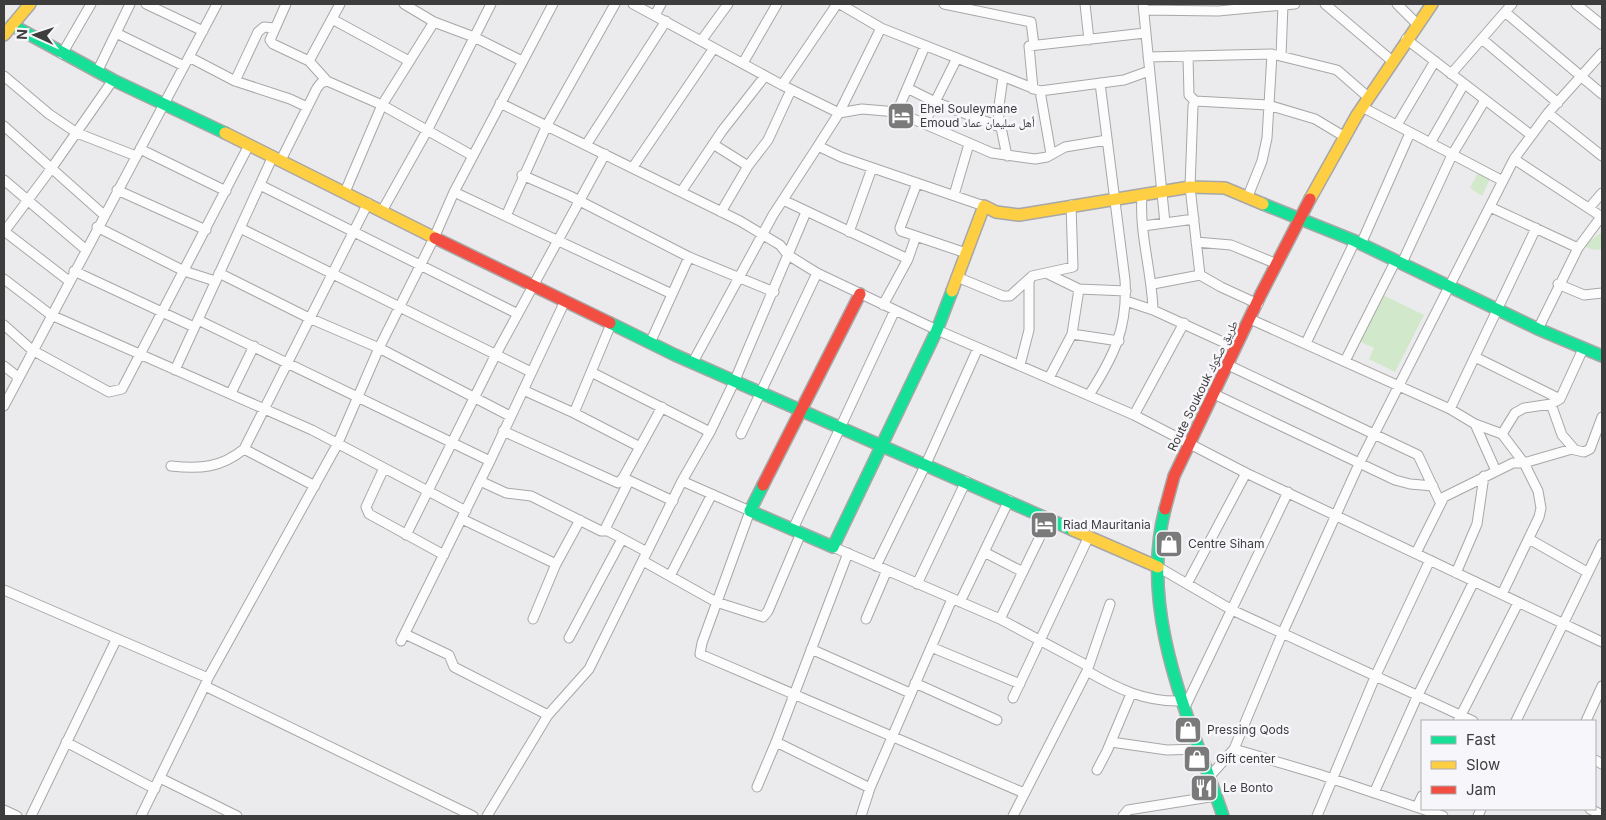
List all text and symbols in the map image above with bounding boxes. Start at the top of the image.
north arrow [10,10,60,60]
text: N [13,29,30,40]
hotel icon: Ehel Souleymane Emoud أهل سليمان عماد [886,101,916,131]
place label: Ehel Souleymane Emoud أهل سليمان عماد [920,101,1035,130]
street label: Route Soukouk طريق صكوك [1164,318,1241,454]
hotel icon: Riad Mauritania [1029,510,1059,540]
place label: Riad Mauritania [1063,517,1151,532]
shop icon: Centre Siham [1154,529,1184,559]
place label: Centre Siham [1188,536,1264,551]
shop icon: Pressing Qods [1173,715,1203,745]
legend [1421,720,1596,810]
place label: Pressing Qods [1207,722,1289,737]
text: Fast [1466,730,1496,749]
shop icon: Gift center [1182,744,1212,774]
place label: Gift center [1216,751,1276,766]
text: Slow [1466,755,1500,774]
restaurant icon: Le Bonto [1189,773,1219,803]
place label: Le Bonto [1223,780,1273,795]
text: Jam [1466,780,1496,799]

